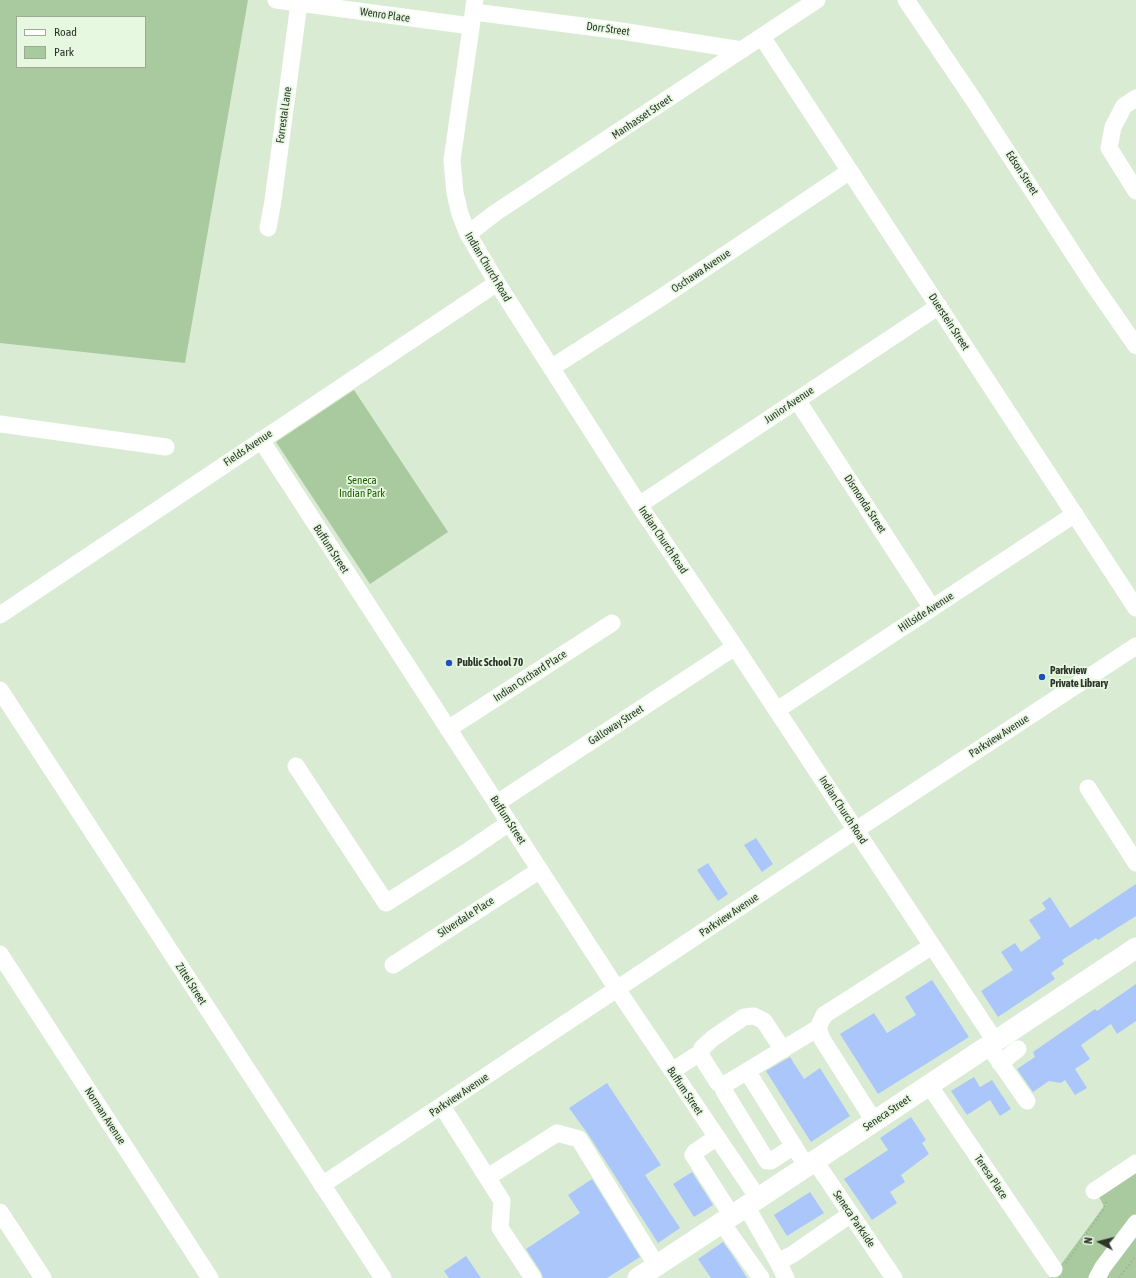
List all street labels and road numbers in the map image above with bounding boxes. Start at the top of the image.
street label: Wenro Place [359,5,411,25]
street label: Dorr Street [586,19,630,39]
street label: Forrestal Lane [273,86,295,144]
street label: Manhasset Street [609,92,675,142]
street label: Edson Street [1003,148,1041,198]
street label: Indian Church Road [462,230,514,304]
street label: Oschawa Avenue [669,246,733,296]
street label: Duerstein Street [926,291,972,353]
street label: Junior Avenue [762,384,816,426]
street label: Fields Avenue [221,427,275,469]
street label: Dismonda Street [841,472,889,536]
street label: Indian Church Road [636,504,690,576]
street label: Buffum Street [310,522,352,576]
street label: Hillside Avenue [896,589,956,635]
street label: Indian Orchard Place [491,647,569,705]
street label: Galloway Street [586,702,646,748]
street label: Parkview Avenue [967,712,1031,760]
street label: Indian Church Road [816,773,870,847]
street label: Buffum Street [487,793,529,847]
street label: Parkview Avenue [697,890,761,940]
street label: Silverdale Place [435,894,497,940]
street label: Zittel Street [173,961,209,1007]
street label: Buffum Street [664,1064,706,1118]
street label: Parkview Avenue [427,1070,491,1120]
street label: Norman Avenue [82,1085,128,1147]
street label: Seneca Street [861,1092,913,1134]
street label: Teresa Place [971,1152,1011,1202]
street label: Seneca Parkside [830,1188,878,1250]

